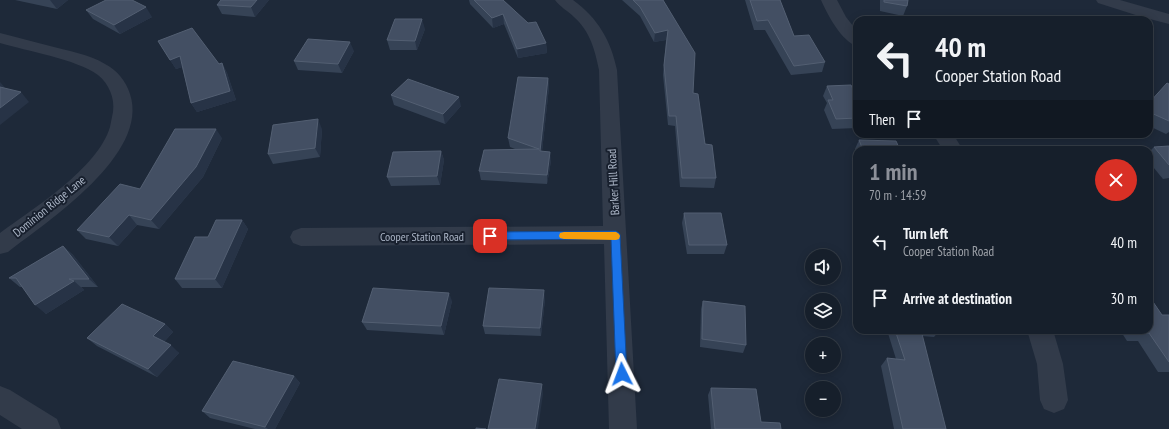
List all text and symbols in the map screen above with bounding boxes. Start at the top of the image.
text: 40 m [935,28,986,65]
icon: left [869,32,921,84]
text: Cooper Station Road [935,64,1061,87]
icon: arrive [903,108,925,130]
text: Then [869,110,895,129]
street label: Barker Hill Road [604,148,622,216]
text: 1 min [869,156,917,187]
button: close [1095,159,1137,201]
street label: Dominion Ridge Lane [10,172,88,240]
text: 70 m · 14:59 [869,187,926,204]
pin [473,219,507,253]
text: Turn left [903,224,948,243]
icon: arrive [479,225,501,247]
street label: Cooper Station Road [380,229,464,244]
icon: left [869,231,891,253]
text: 40 m [1111,233,1137,252]
text: Cooper Station Road [903,243,994,260]
map controls [805,249,841,417]
button: sound [805,249,841,285]
icon: arrive [869,287,891,309]
text: Arrive at destination [903,289,1012,308]
text: 30 m [1111,289,1137,308]
button: layers [805,293,841,329]
button: + [805,337,841,373]
position arrow [601,353,643,395]
button: − [805,381,841,417]

